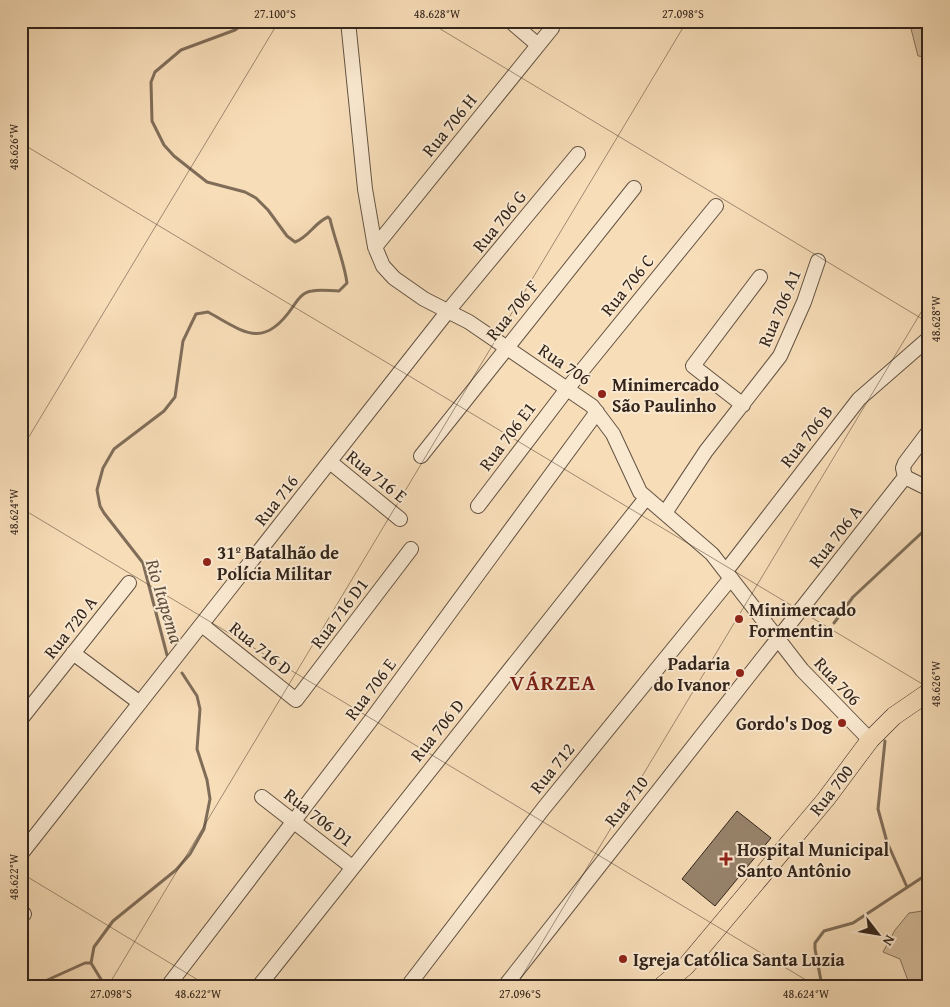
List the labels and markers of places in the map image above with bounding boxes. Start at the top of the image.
place label: Minimercado São Paulinho [612,371,719,419]
marker: Minimercado São Paulinho [596,388,608,400]
place label: 31º Batalhão de Polícia Militar [217,539,339,587]
marker: 31º Batalhão de Polícia Militar [201,556,213,568]
place label: Minimercado Formentin [749,596,856,644]
marker: Minimercado Formentin [733,613,745,625]
place label: Padaria do Ivanor [653,650,731,698]
marker: Padaria do Ivanor [734,667,746,679]
place label: Gordo's Dog [736,710,833,737]
marker: Gordo's Dog [836,717,848,729]
place label: Hospital Municipal Santo Antônio [737,836,890,884]
marker: Hospital Municipal Santo Antônio [719,852,733,866]
place label: Igreja Católica Santa Luzia [633,946,846,973]
marker: Igreja Católica Santa Luzia [617,953,629,965]

